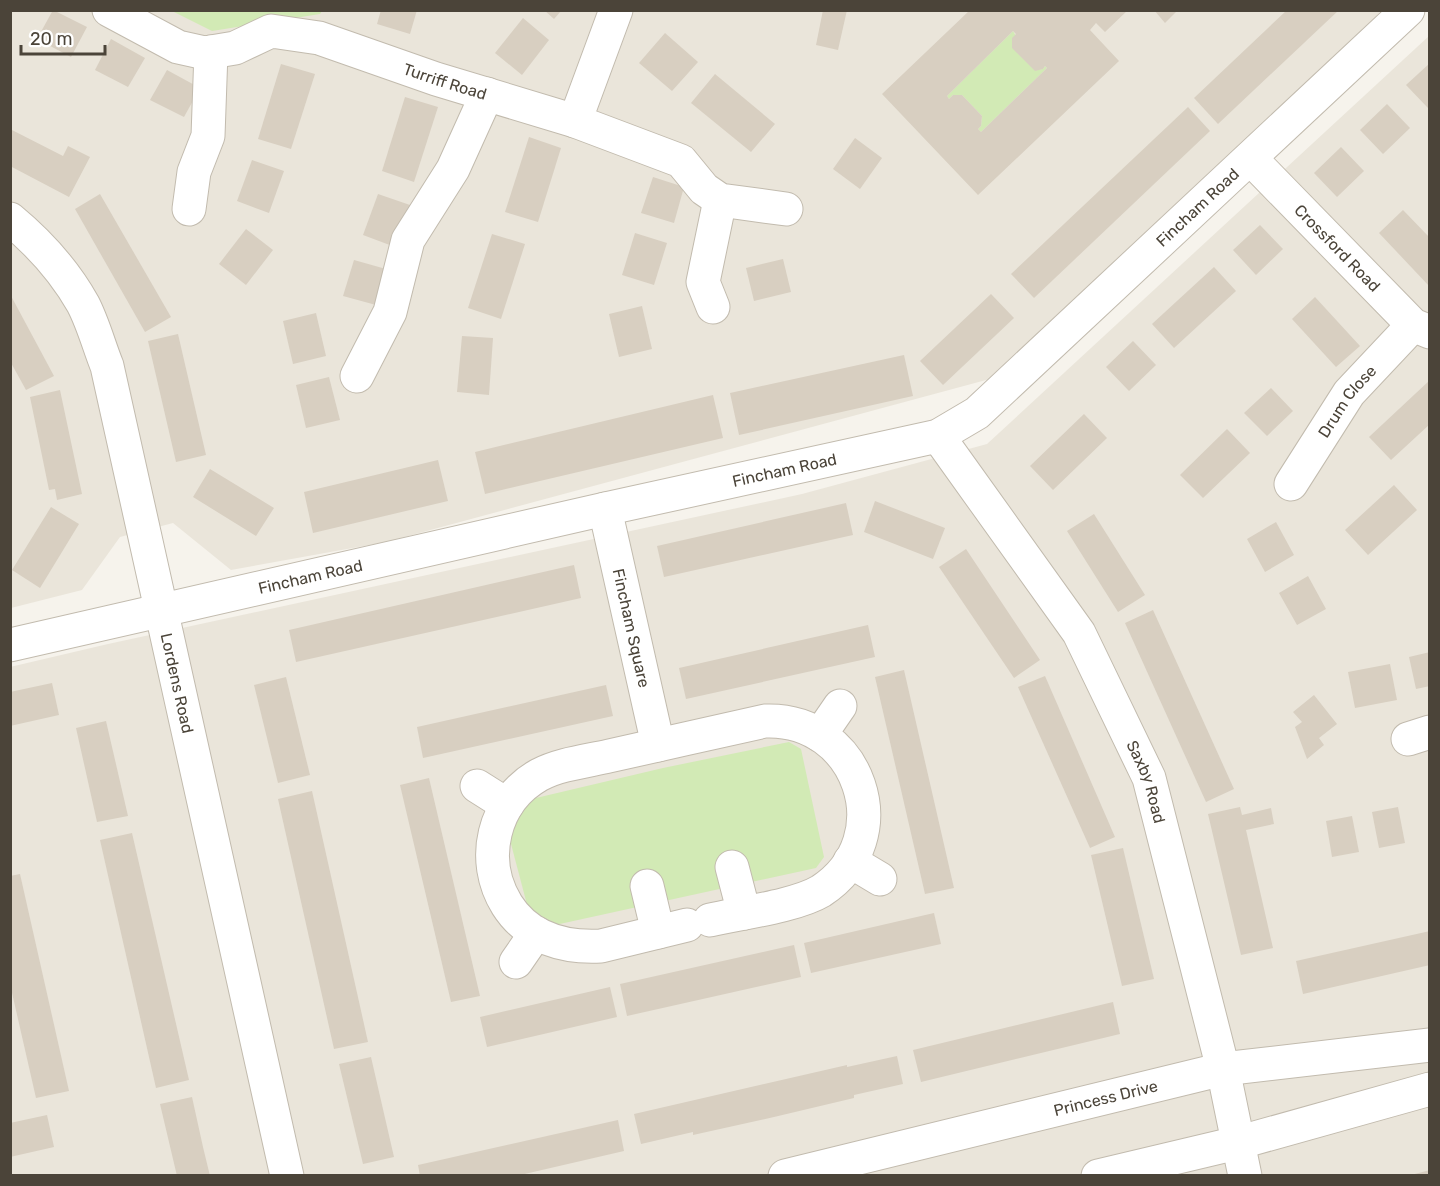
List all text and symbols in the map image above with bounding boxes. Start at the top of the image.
scale bar [21,18,105,56]
text: 20 m [30,28,72,50]
street label: Turriff Road [401,59,489,104]
street label: Fincham Road [1152,164,1243,251]
street label: Crossford Road [1290,200,1384,296]
street label: Drum Close [1314,361,1380,441]
street label: Fincham Road [730,449,839,491]
street label: Fincham Road [256,556,364,598]
street label: Fincham Square [609,567,654,689]
street label: Lordens Road [157,631,197,735]
street label: Saxby Road [1122,737,1169,825]
street label: Princess Drive [1052,1076,1160,1120]

